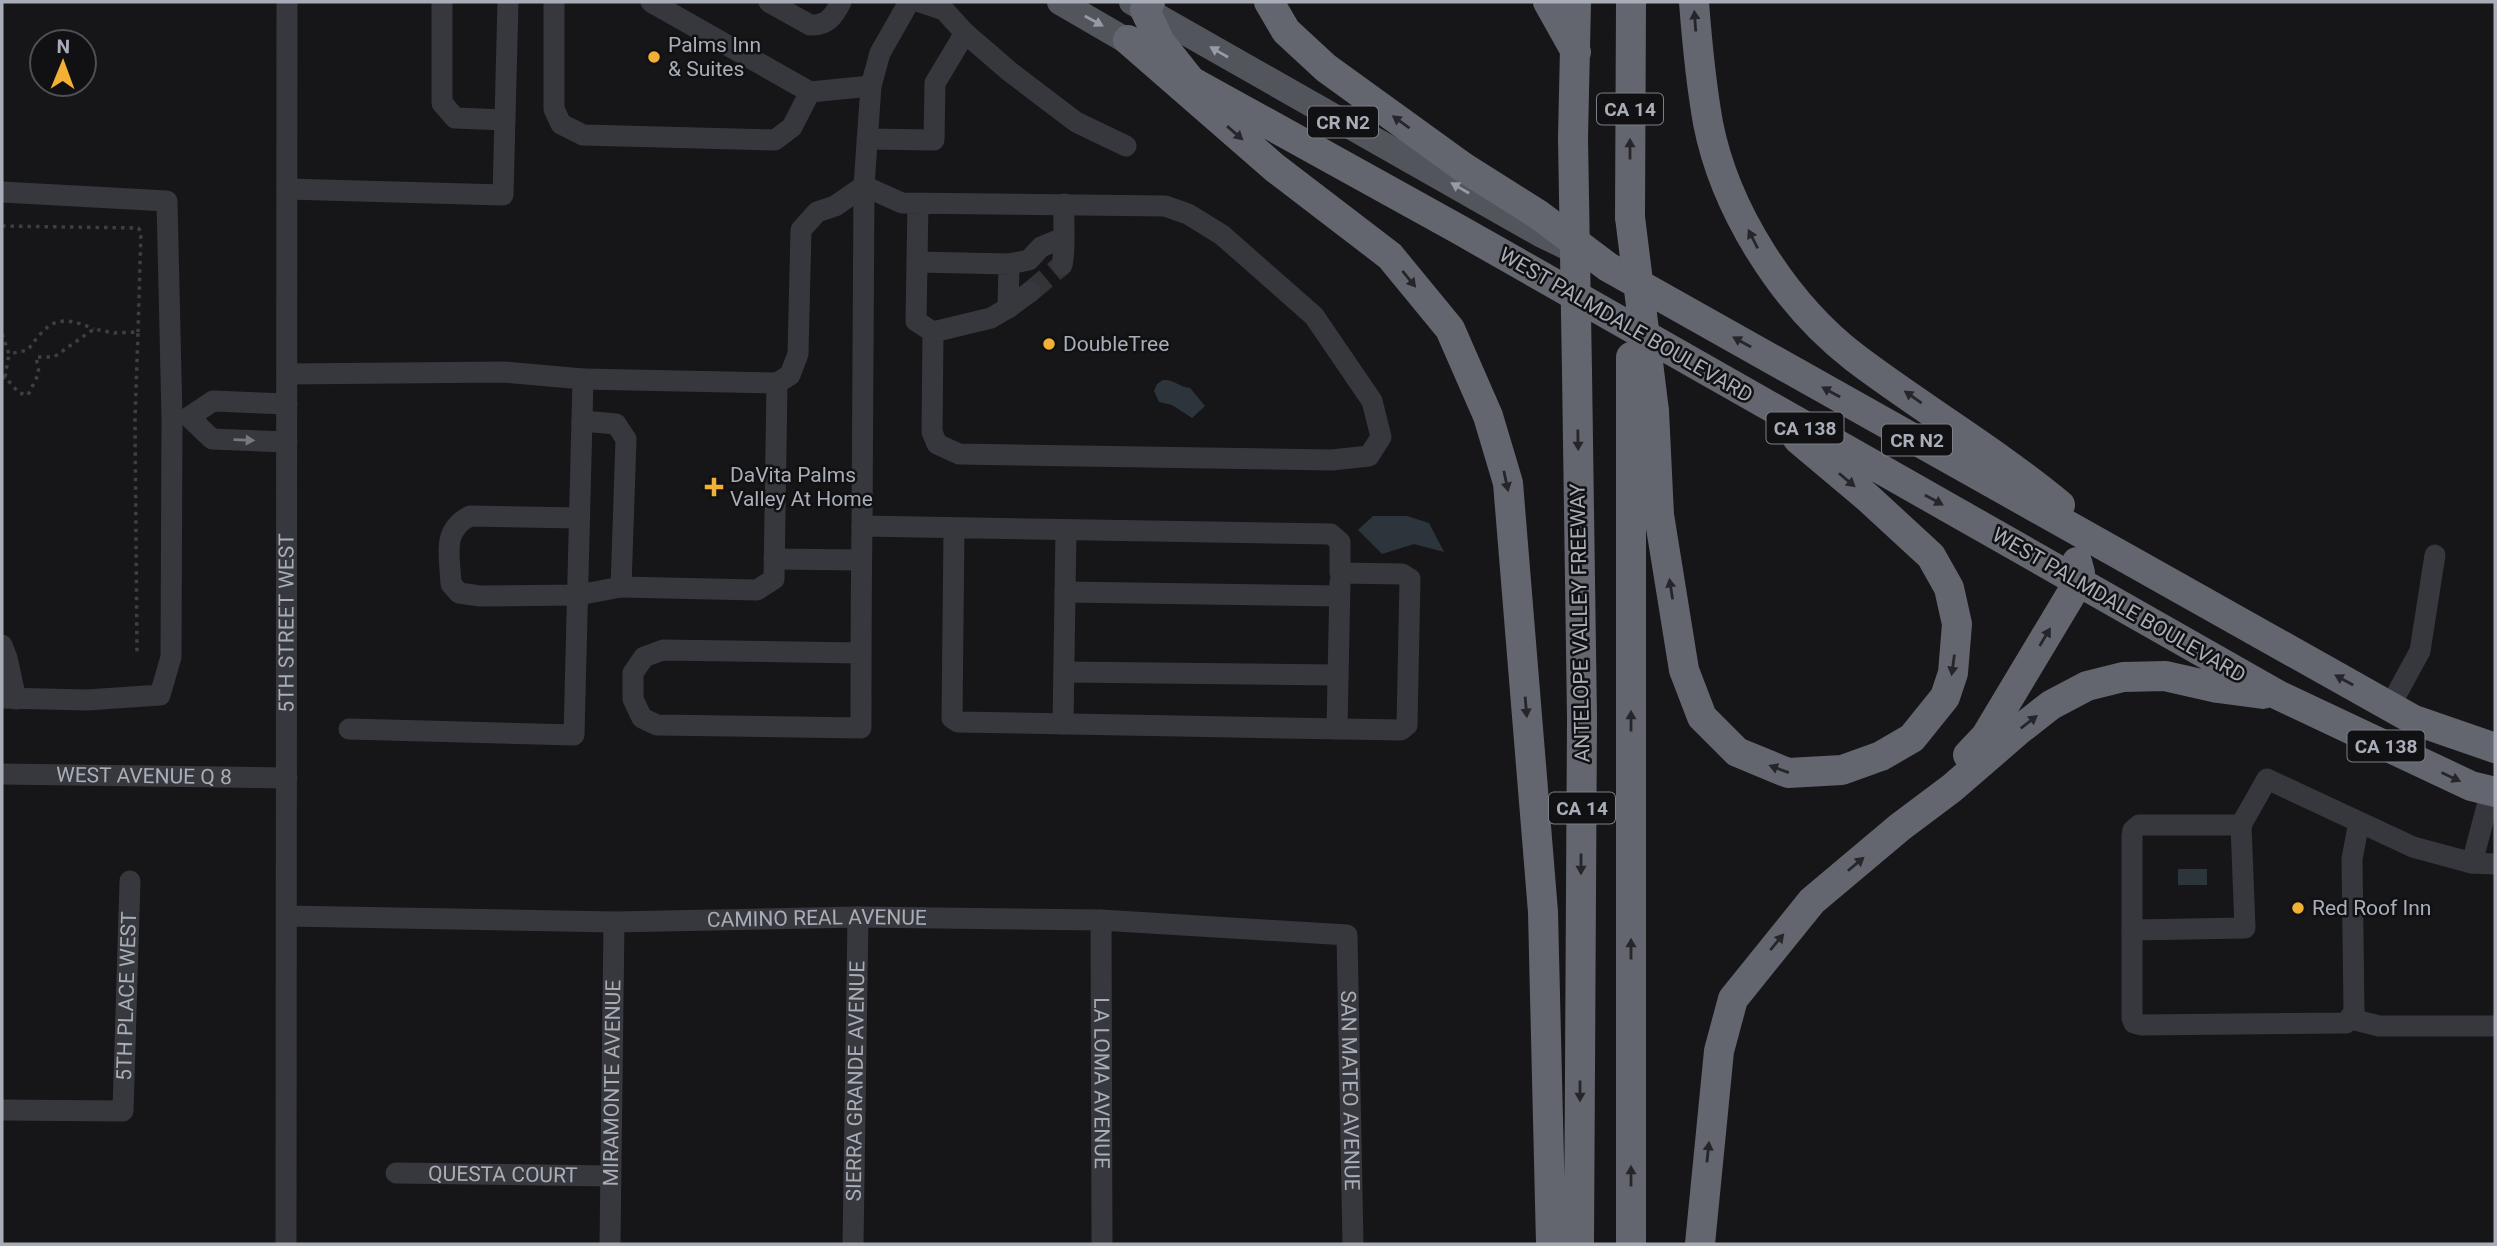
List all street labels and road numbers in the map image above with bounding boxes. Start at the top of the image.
road number: CA 14 [1597,94,1663,124]
road number: CR N2 [1308,106,1378,138]
street label: WEST PALMDALE BOULEVARD [1495,242,1757,408]
road number: CA 138 [1766,412,1843,444]
road number: CR N2 [1882,424,1952,456]
street label: ANTELOPE VALLEY FREEWAY [1566,483,1594,763]
street label: WEST PALMDALE BOULEVARD [1988,522,2250,688]
street label: 5TH STREET WEST [274,533,299,713]
road number: CA 138 [2348,730,2424,762]
street label: WEST AVENUE Q 8 [56,763,232,789]
road number: CA 14 [1549,792,1615,824]
street label: CAMINO REAL AVENUE [707,905,927,932]
street label: 5TH PLACE WEST [112,911,141,1081]
street label: SIERRA GRANDE AVENUE [842,961,869,1201]
street label: MIRAMONTE AVENUE [599,980,625,1186]
street label: SAN MATEO AVENUE [1336,990,1364,1191]
street label: LA LOMA AVENUE [1089,997,1114,1169]
street label: QUESTA COURT [428,1161,578,1188]

